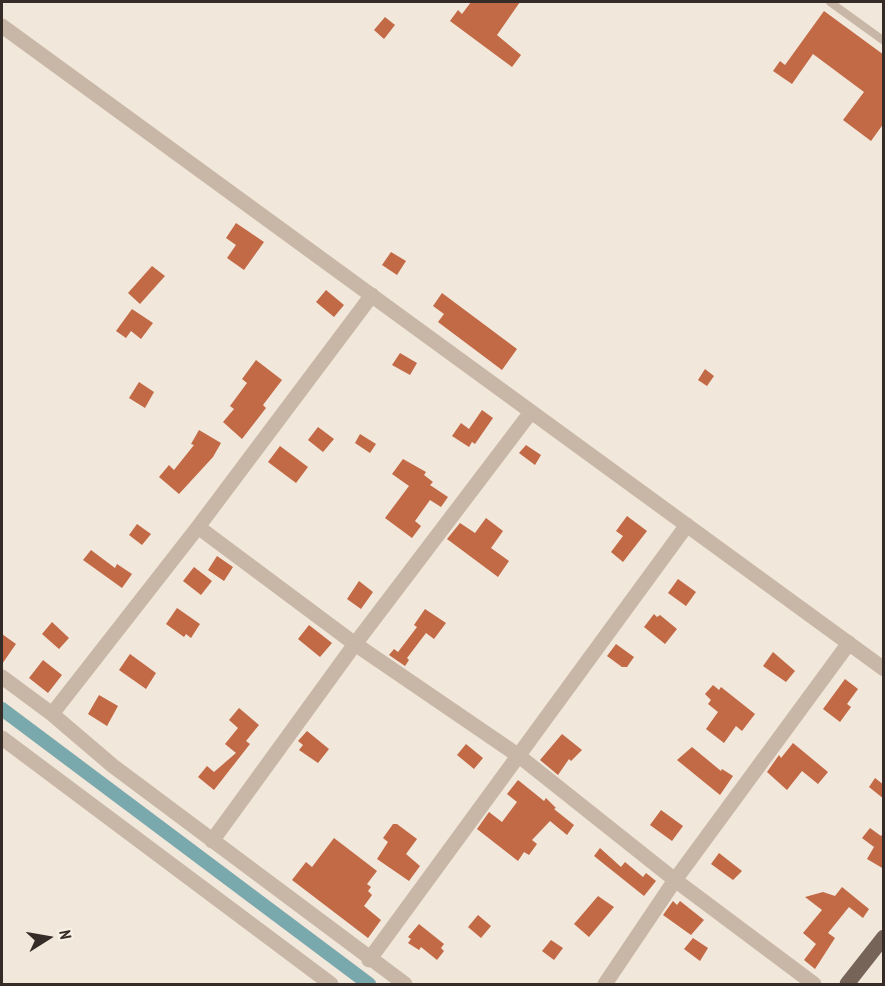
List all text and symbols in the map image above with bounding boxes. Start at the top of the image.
north arrow [18,908,78,968]
text: N [55,928,76,941]

